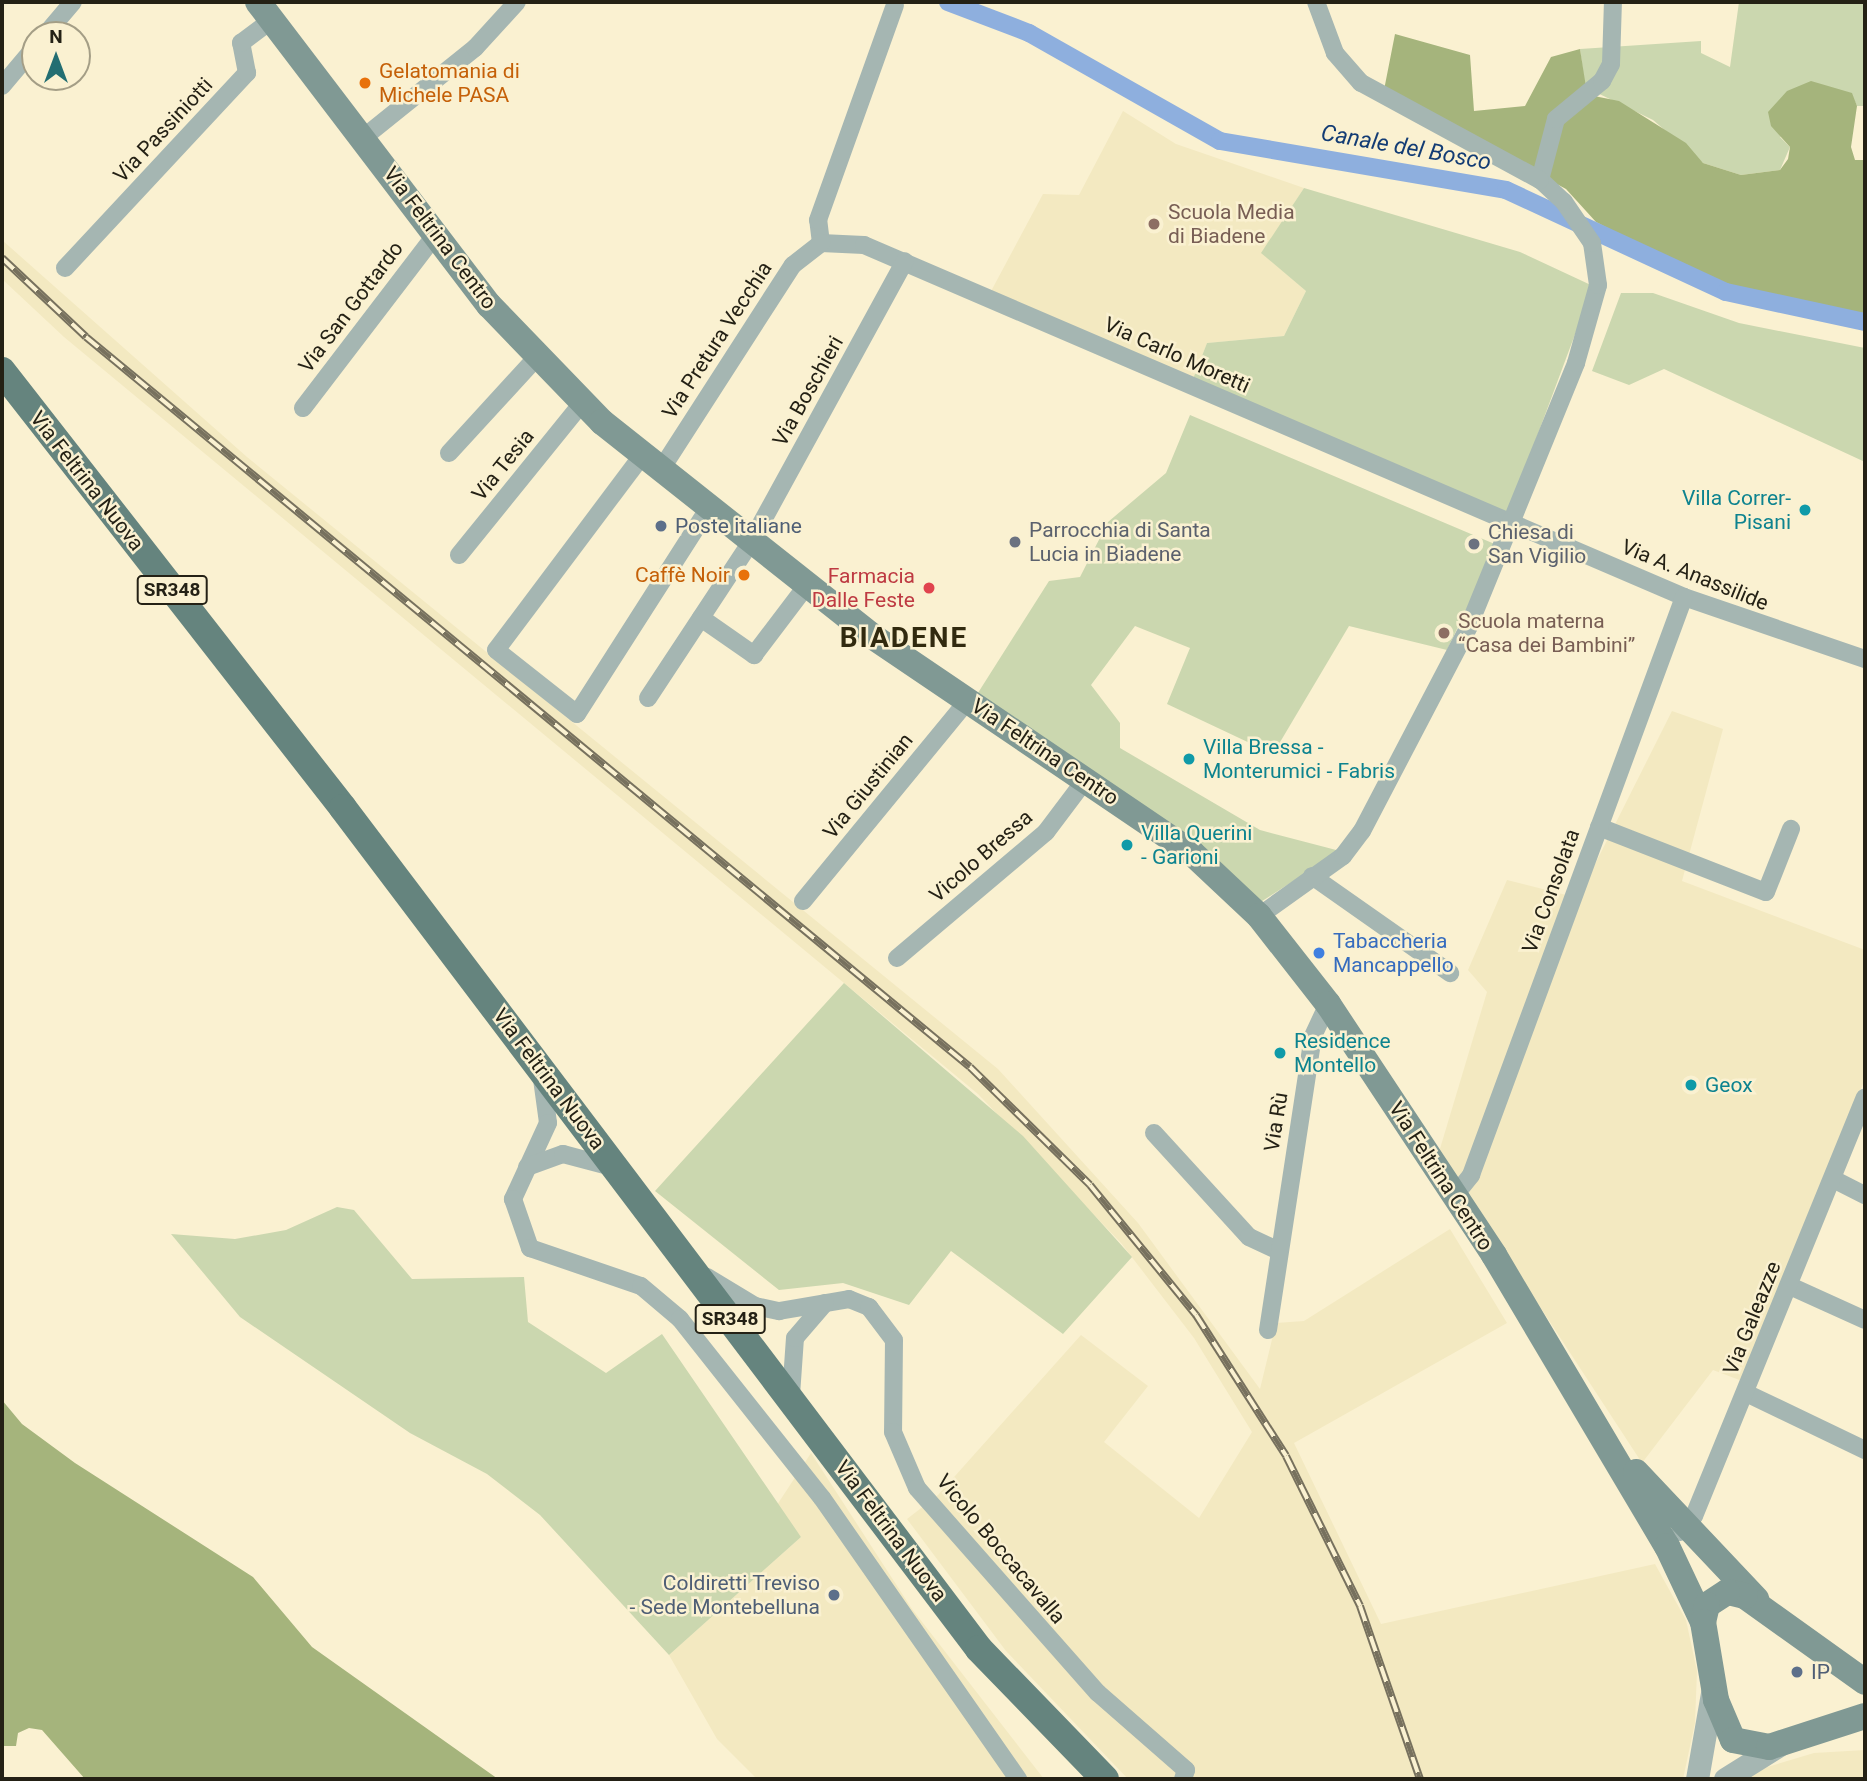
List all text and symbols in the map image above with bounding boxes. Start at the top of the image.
north arrow [21,21,91,91]
text: N [49,25,63,48]
place label: Gelatomania di Michele PASA [379,58,520,108]
street label: Via Passiniotti [108,72,218,188]
marker: Gelatomania di Michele PASA [357,75,373,91]
water label: Canale del Bosco [1319,119,1493,177]
street label: Via Feltrina Centro [378,162,502,314]
place label: Scuola Media di Biadene [1168,199,1295,249]
marker: Scuola Media di Biadene [1146,216,1162,232]
street label: Via San Gottardo [293,236,409,378]
street label: Via Pretura Vecchia [657,257,777,423]
street label: Via Carlo Moretti [1100,312,1254,398]
street label: Via Boschieri [767,332,849,450]
street label: Via Feltrina Nuova [25,406,149,556]
street label: Via Tesia [466,424,540,506]
place label: Villa Correr- Pisani [1682,485,1791,535]
marker: Villa Correr- Pisani [1797,502,1813,518]
place label: Poste italiane [675,513,802,539]
place label: Parrocchia di Santa Lucia in Biadene [1029,517,1211,567]
marker: Poste italiane [653,518,669,534]
place label: Chiesa di San Vigilio [1488,519,1586,569]
marker: Parrocchia di Santa Lucia in Biadene [1007,534,1023,550]
street label: Via A. Anassilide [1618,534,1772,616]
marker: Chiesa di San Vigilio [1466,536,1482,552]
place label: Caffè Noir [635,562,730,588]
place label: Farmacia Dalle Feste [812,563,915,613]
marker: Caffè Noir [736,567,752,583]
road number: SR348 [135,575,209,606]
marker: Farmacia Dalle Feste [921,580,937,596]
place label: Scuola materna “Casa dei Bambini” [1458,608,1635,658]
district label: BIADENE [841,621,967,655]
marker: Scuola materna “Casa dei Bambini” [1436,625,1452,641]
street label: Via Feltrina Centro [967,693,1123,811]
street label: Via Giustinian [818,728,918,844]
place label: Villa Bressa - Monterumici - Fabris [1203,734,1395,784]
marker: Villa Bressa - Monterumici - Fabris [1181,751,1197,767]
street label: Vicolo Bressa [924,805,1038,907]
place label: Villa Querini - Garioni [1141,820,1252,870]
street label: Via Consolata [1517,826,1585,956]
marker: Villa Querini - Garioni [1119,837,1135,853]
place label: Tabaccheria Mancappello [1333,928,1454,978]
marker: Tabaccheria Mancappello [1311,945,1327,961]
street label: Via Feltrina Nuova [488,1004,610,1154]
place label: Residence Montello [1294,1028,1391,1078]
marker: Residence Montello [1272,1045,1288,1061]
place label: Geox [1705,1072,1753,1098]
marker: Geox [1683,1077,1699,1093]
street label: Via Rù [1259,1091,1293,1153]
street label: Via Feltrina Centro [1384,1097,1498,1255]
street label: Via Galeazze [1718,1258,1786,1378]
road number: SR348 [693,1303,767,1334]
street label: Via Feltrina Nuova [830,1456,952,1606]
street label: Vicolo Boccacavalla [931,1469,1071,1629]
place label: Coldiretti Treviso - Sede Montebelluna [630,1570,820,1620]
marker: Coldiretti Treviso - Sede Montebelluna [826,1587,842,1603]
place label: IP [1811,1659,1830,1685]
marker: IP [1789,1664,1805,1680]

